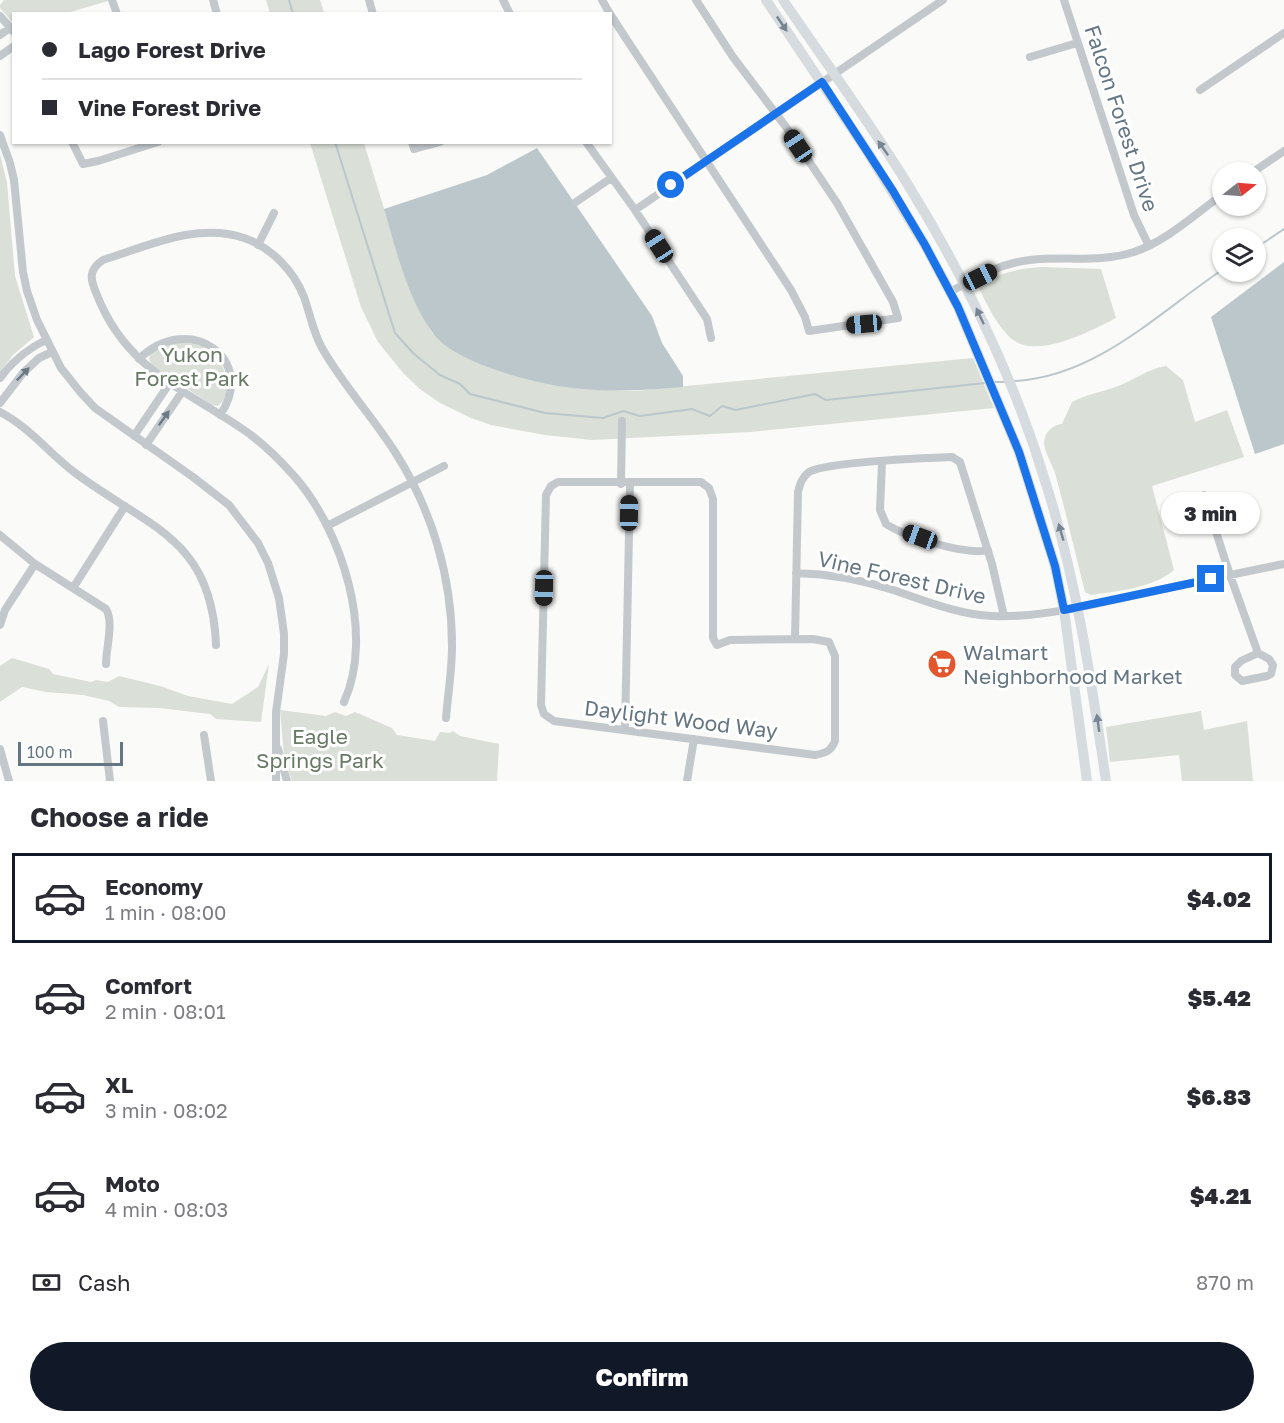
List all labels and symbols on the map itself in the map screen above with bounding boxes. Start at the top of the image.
one-way arrow [776,15,788,31]
street label: Falcon Forest Drive [1080,21,1164,215]
car [780,126,816,166]
one-way arrow [877,140,889,156]
north arrow [1212,162,1266,216]
route start [657,171,684,198]
car [642,226,676,266]
car [960,261,1000,293]
one-way arrow [976,308,985,325]
car [845,313,883,335]
park label: Yukon Forest Park [134,341,250,391]
one-way arrow [16,367,30,382]
one-way arrow [158,411,170,427]
callout: 3 min [1162,492,1260,534]
car [620,495,638,531]
car [900,522,940,552]
one-way arrow [1055,523,1065,541]
street label: Vine Forest Drive [815,545,989,609]
route end [1197,565,1224,592]
car [535,570,553,606]
place label: Walmart Neighborhood Market [963,639,1183,689]
supermarket icon: Walmart Neighborhood Market [926,648,958,680]
street label: Daylight Wood Way [583,694,779,744]
one-way arrow [1093,714,1102,733]
park label: Eagle Springs Park [256,723,384,773]
scale bar [18,739,123,766]

